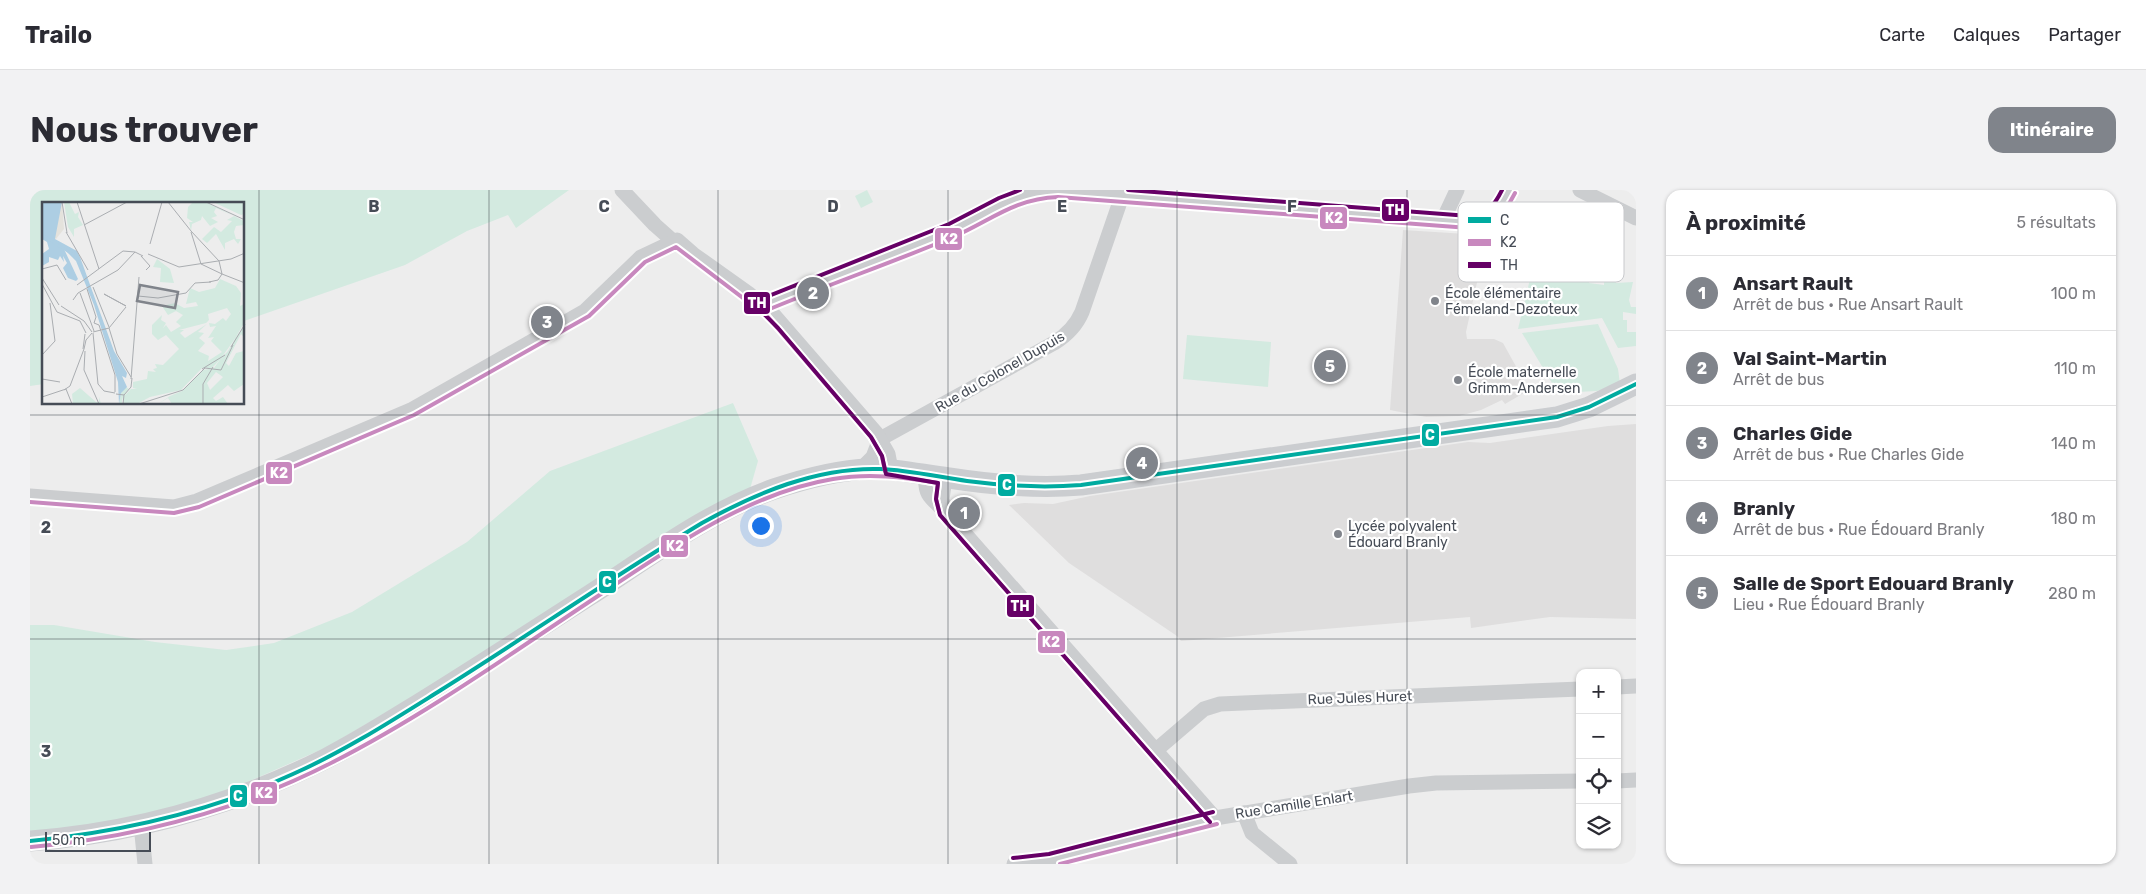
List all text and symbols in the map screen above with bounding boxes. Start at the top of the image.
text: Trailo [25,21,92,49]
text: Carte [1879,24,1925,46]
text: Calques [1953,24,2020,46]
text: Partager [2048,24,2121,46]
button: Itinéraire [1988,107,2116,153]
text: Nous trouver [30,109,258,151]
text: B [368,197,380,216]
text: C [598,197,610,216]
text: D [827,197,839,216]
text: E [1057,197,1067,216]
text: F [1287,197,1297,216]
line badge: TH [1381,198,1410,222]
inset map [42,202,245,405]
text: TH [1385,202,1405,219]
legend [1458,202,1624,282]
line badge: K2 [1319,206,1348,230]
text: K2 [1325,210,1343,227]
text: À proximité [1686,210,1806,235]
text: C [1500,212,1509,229]
text: 5 résultats [2017,213,2096,232]
line badge: K2 [934,227,963,251]
text: K2 [940,231,958,248]
text: K2 [1500,234,1517,251]
text: TH [1500,257,1518,274]
text: Ansart Rault [1733,272,1853,295]
pin: 2 [797,274,829,312]
place label: École élémentaire Fémeland-Dezoteux [1445,284,1578,318]
text: 1 [1698,284,1706,303]
text: 100 m [2051,284,2096,303]
line badge: TH [743,291,771,315]
text: TH [747,295,767,312]
marker: École élémentaire Fémeland-Dezoteux [1429,295,1441,307]
text: Arrêt de bus · Rue Ansart Rault [1733,295,1963,314]
pin: 3 [531,303,563,341]
street label: Rue du Colonel Dupuis [932,328,1068,416]
pin: 5 [1314,347,1346,385]
text: Val Saint-Martin [1733,347,1887,370]
text: 2 [1697,359,1707,378]
text: 110 m [2054,359,2096,378]
place label: École maternelle Grimm-Andersen [1468,363,1580,397]
text: Arrêt de bus [1733,370,1825,389]
marker: École maternelle Grimm-Andersen [1452,374,1464,386]
text: Charles Gide [1733,422,1852,445]
line badge: C [1421,423,1440,447]
text: C [1425,427,1435,444]
text: 3 [1697,434,1707,453]
text: 140 m [2051,434,2096,453]
pin: 4 [1126,444,1158,482]
text: Arrêt de bus · Rue Charles Gide [1733,445,1964,464]
line badge: K2 [265,461,293,485]
text: K2 [270,465,288,482]
line badge: C [997,473,1016,497]
text: C [1002,477,1012,494]
pin: 1 [948,494,980,532]
text: Branly [1733,497,1795,520]
text: 4 [1697,509,1707,528]
text: 180 m [2051,509,2096,528]
your location [748,513,774,539]
text: 2 [41,518,51,537]
place label: Lycée polyvalent Édouard Branly [1348,518,1457,551]
text: Arrêt de bus · Rue Édouard Branly [1733,520,1985,539]
marker: Lycée polyvalent Édouard Branly [1332,528,1344,540]
line badge: K2 [660,534,689,558]
text: K2 [666,538,684,555]
line badge: C [598,570,617,594]
text: Salle de Sport Edouard Branly [1733,572,2014,595]
text: C [602,574,612,591]
text: 5 [1697,584,1707,603]
text: 280 m [2048,584,2096,603]
line badge: TH [1006,594,1035,618]
text: Lieu · Rue Édouard Branly [1733,595,1925,614]
text: TH [1010,598,1030,615]
line badge: K2 [1037,630,1066,654]
text: K2 [1042,634,1060,651]
map controls [1576,669,1621,849]
button: + [1576,669,1621,714]
street label: Rue Jules Huret [1307,688,1413,708]
button: − [1576,714,1621,759]
text: 3 [41,742,51,761]
button: locate [1576,759,1621,804]
line badge: K2 [250,781,278,805]
line badge: C [229,784,248,808]
text: K2 [255,785,273,802]
street label: Rue Camille Enlart [1234,787,1354,823]
text: C [233,788,243,805]
button: layers [1576,804,1621,849]
scale bar [45,829,151,852]
text: 50 m [52,832,85,849]

